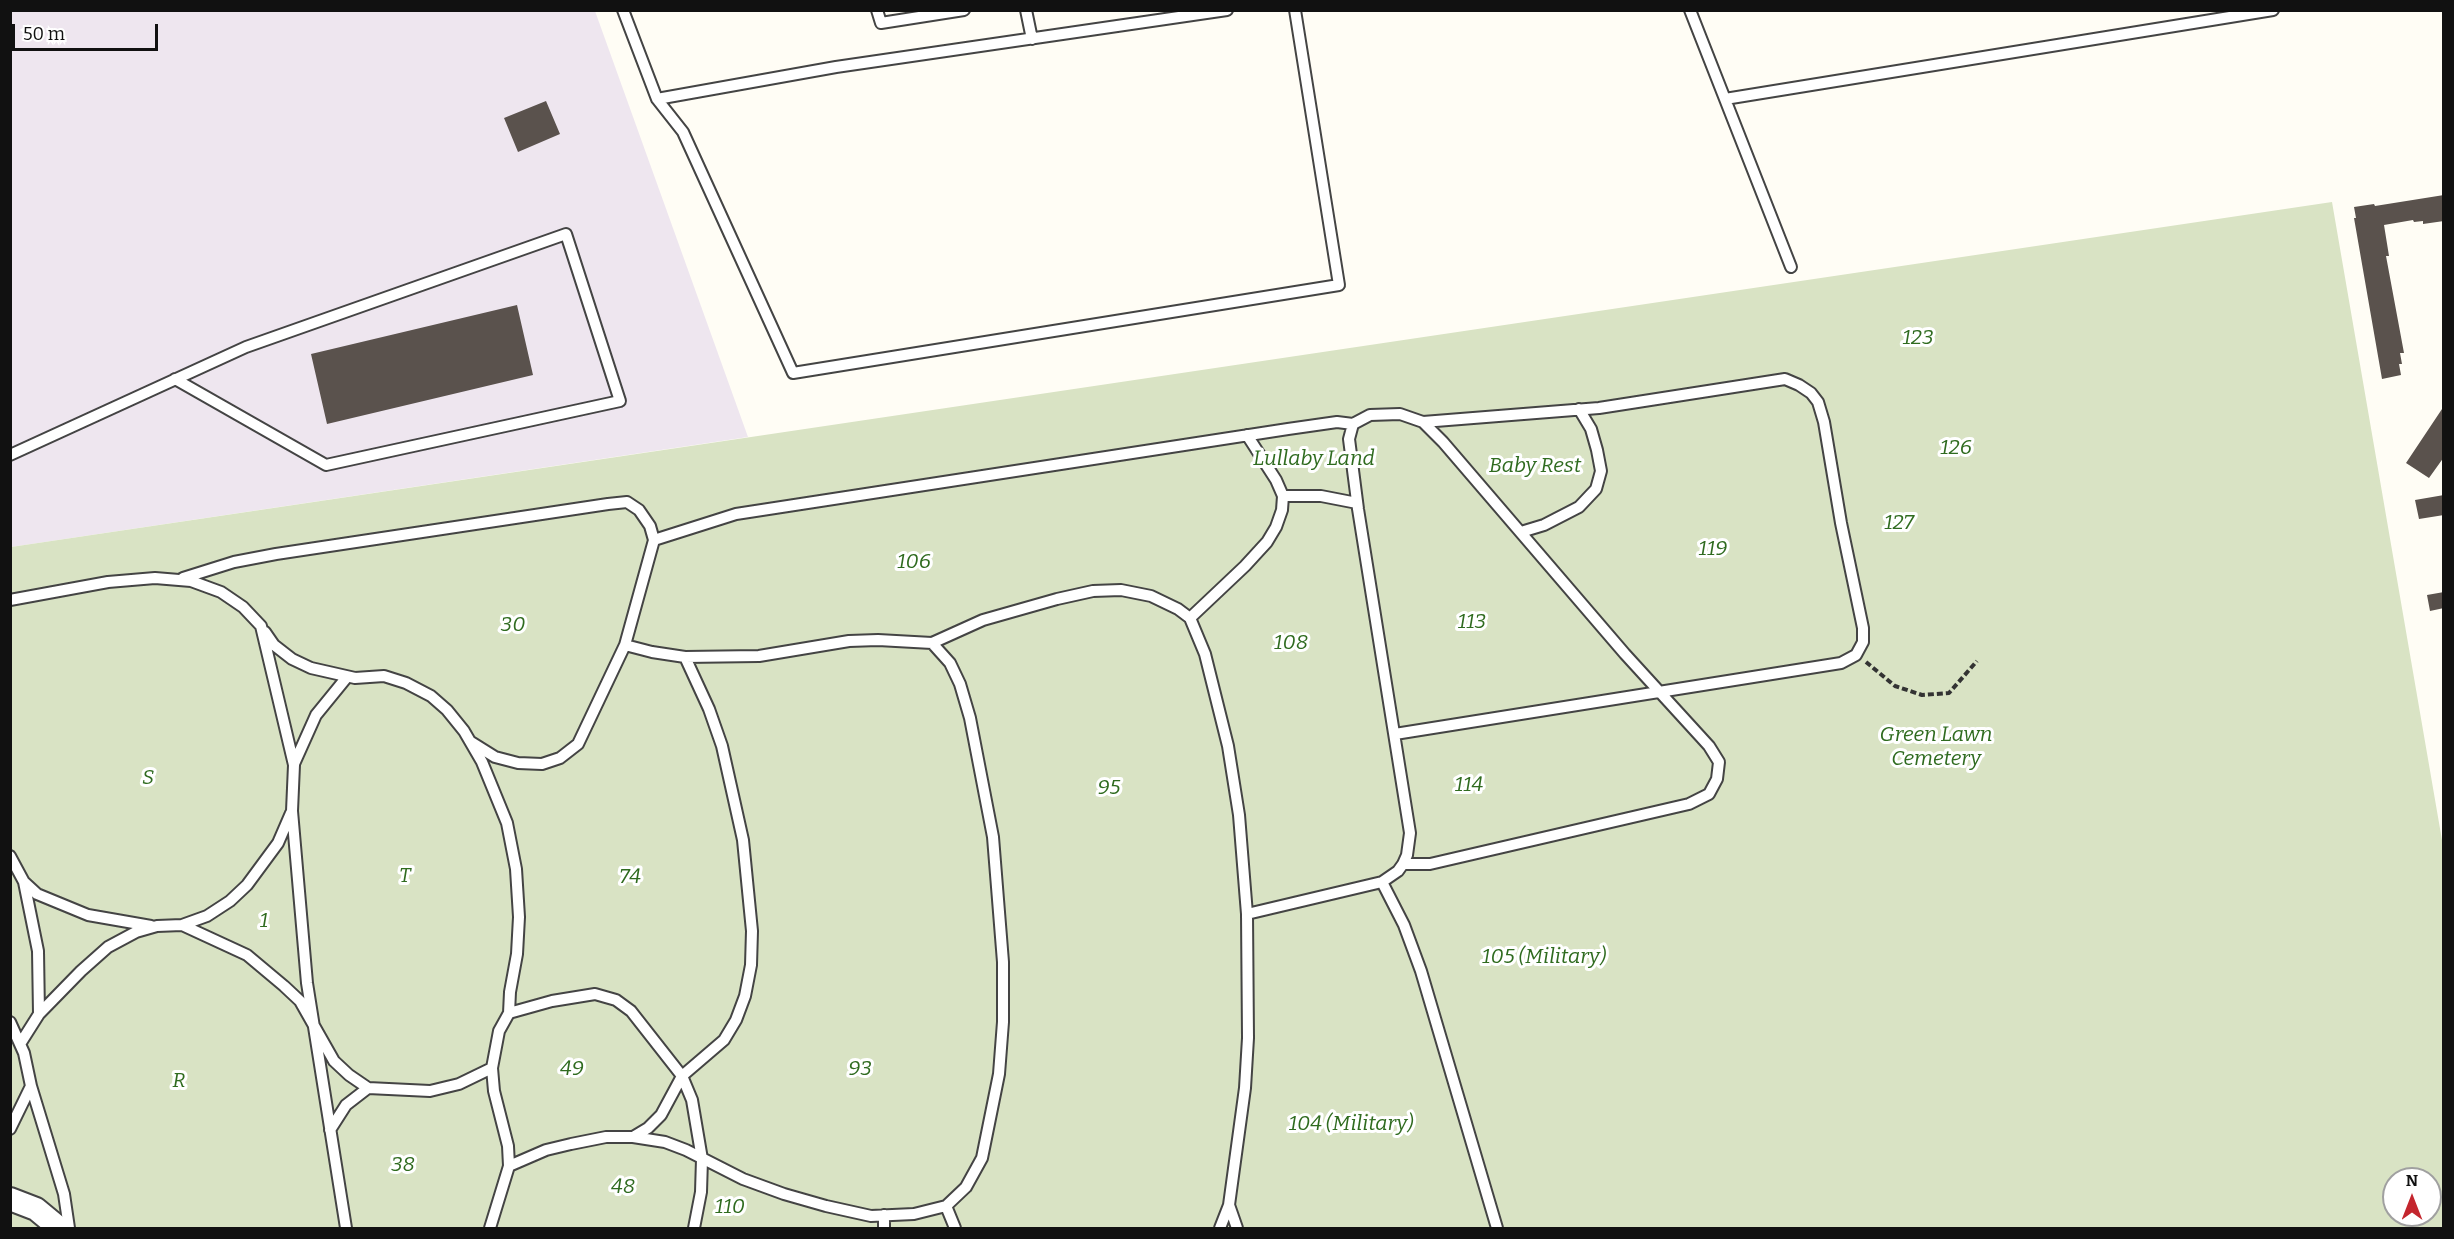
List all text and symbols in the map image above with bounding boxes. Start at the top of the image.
scale bar [15,12,160,50]
text: 50 m [23,23,65,45]
park label: 123 [1902,325,1934,351]
park label: 126 [1940,435,1972,461]
park label: Lullaby Land [1253,446,1375,472]
park label: Baby Rest [1489,453,1581,479]
park label: 127 [1884,510,1914,536]
park label: 119 [1699,536,1727,562]
park label: 106 [897,549,931,575]
park label: 113 [1458,609,1486,635]
park label: 30 [501,612,525,638]
park label: 108 [1274,630,1308,656]
park label: Green Lawn Cemetery [1880,722,1992,772]
park label: S [142,765,154,791]
park label: 114 [1455,772,1483,798]
park label: 95 [1097,775,1121,801]
park label: T [399,863,411,889]
park label: 74 [619,864,641,890]
park label: 1 [260,908,268,934]
park label: 105 (Military) [1482,944,1606,970]
park label: 49 [560,1056,584,1082]
park label: 93 [848,1056,872,1082]
park label: R [172,1068,186,1094]
park label: 104 (Military) [1289,1111,1413,1137]
park label: 38 [391,1152,415,1178]
north arrow [2382,1167,2442,1227]
text: N [2406,1171,2418,1190]
park label: 48 [611,1174,635,1200]
park label: 110 [715,1194,745,1220]

